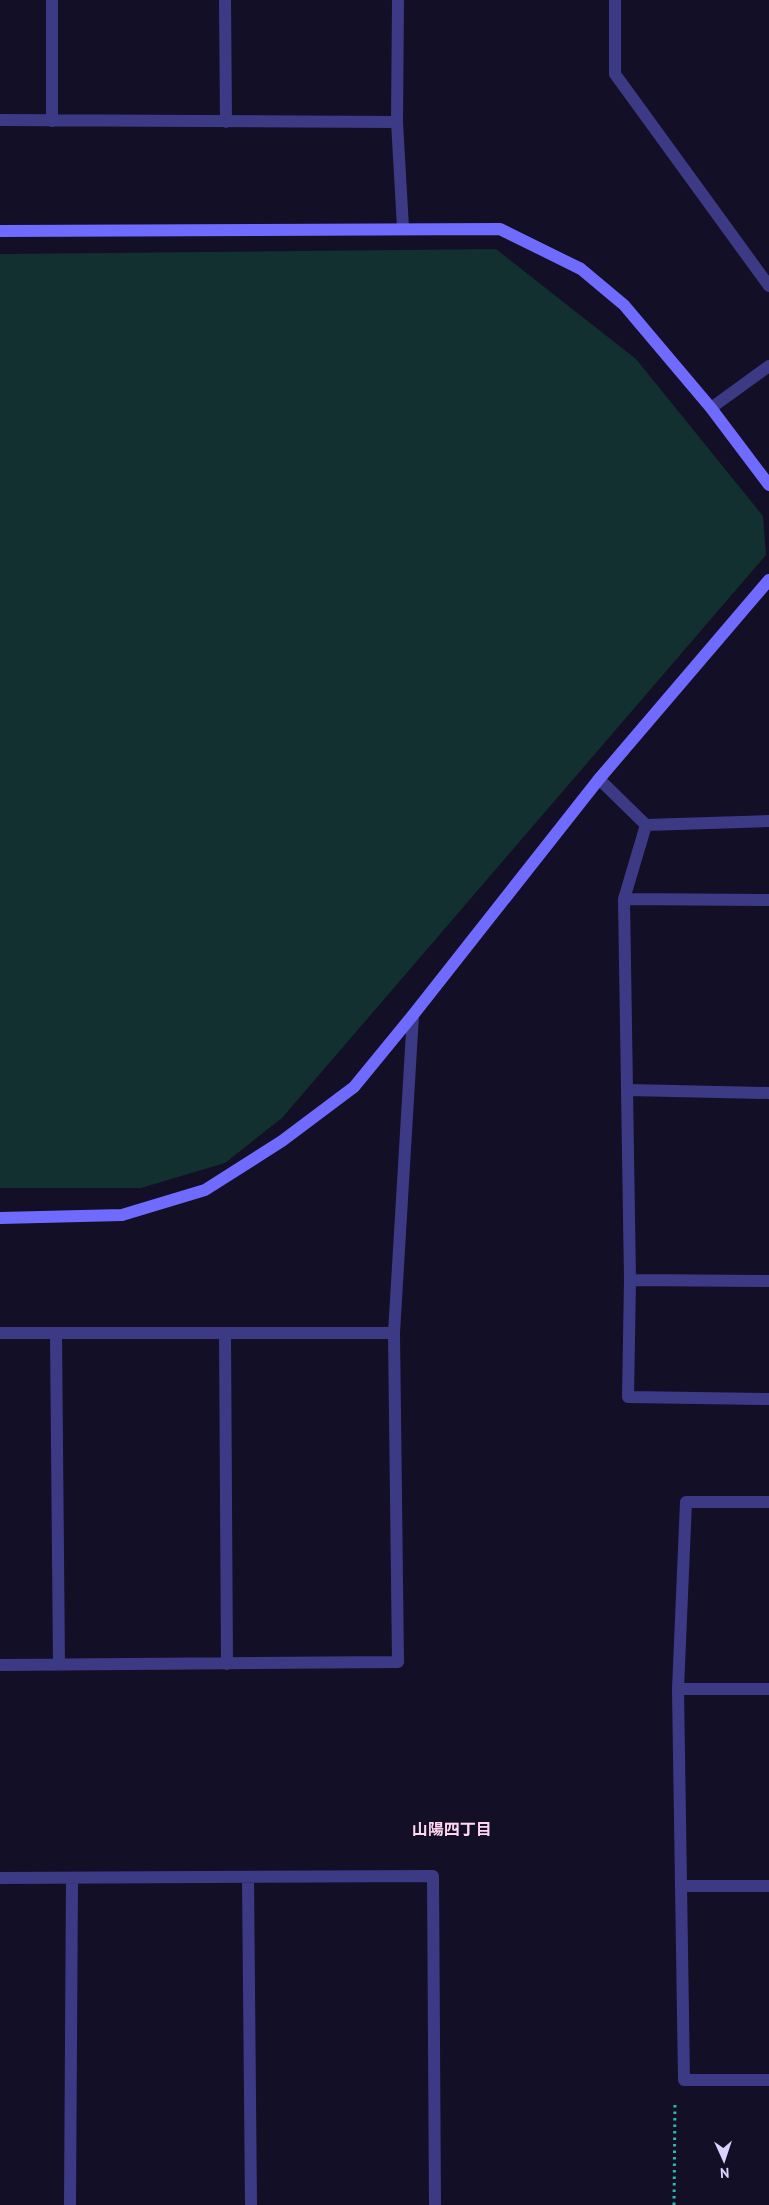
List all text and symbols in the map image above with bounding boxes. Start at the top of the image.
district label: 山陽四丁目 [412,1819,492,1839]
north arrow [699,2135,749,2185]
text: N [720,2164,730,2182]

